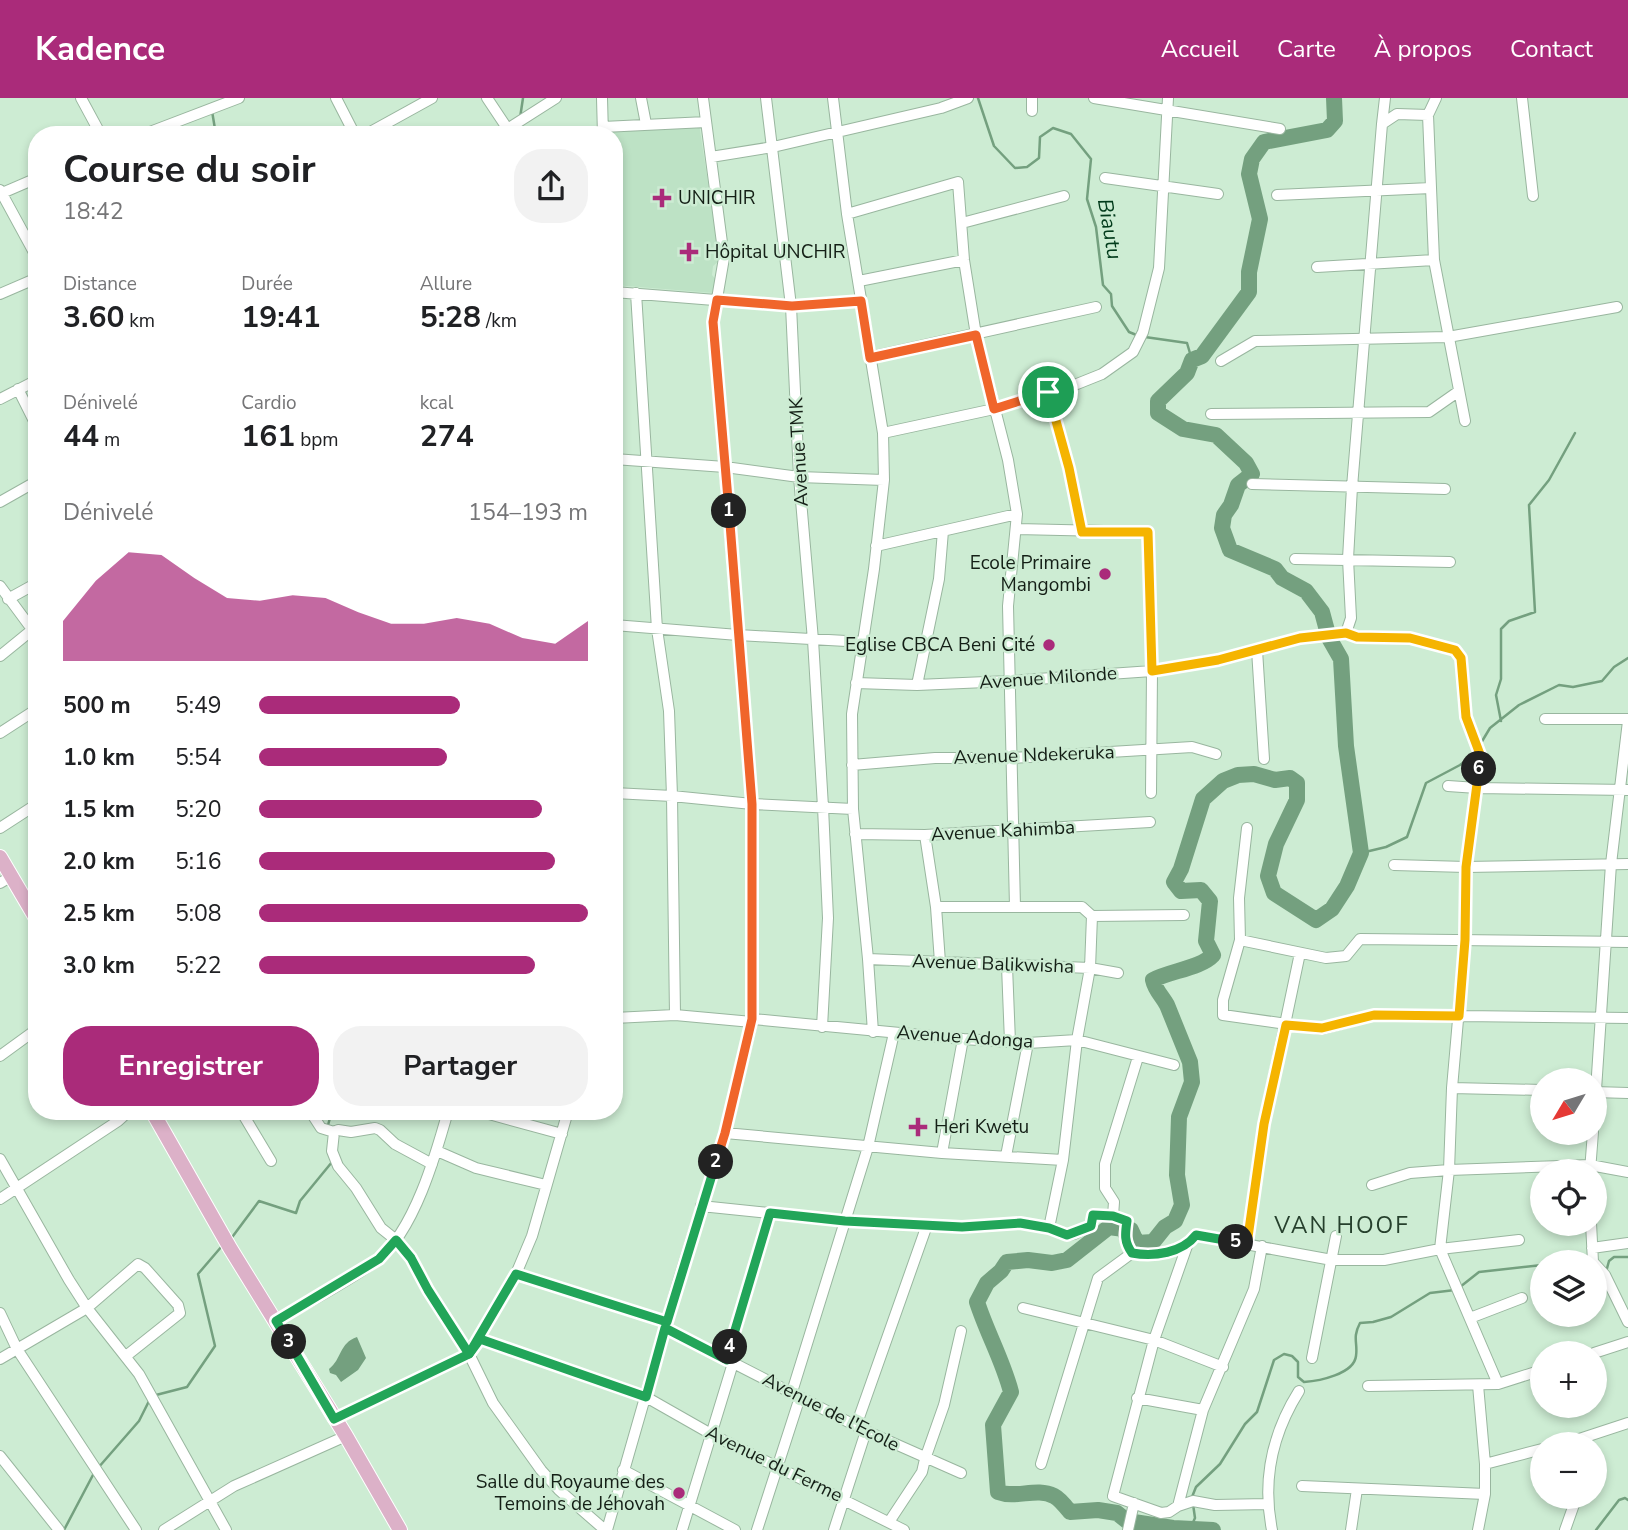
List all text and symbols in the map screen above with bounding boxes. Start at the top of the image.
text: Kadence [35,27,165,72]
text: Accueil [1161,33,1239,65]
text: Carte [1277,33,1336,65]
text: À propos [1374,33,1472,65]
text: Contact [1510,33,1593,65]
text: Course du soir [63,144,316,195]
button: share [514,149,588,223]
place label: UNICHIR [678,185,756,211]
marker: UNICHIR [652,188,672,208]
text: 18:42 [63,196,123,227]
water label: Biautu [1091,196,1129,262]
place label: Hôpital UNCHIR [705,239,846,265]
marker: Hôpital UNCHIR [679,242,699,262]
text: Distance [63,271,137,297]
text: Durée [241,271,293,297]
text: Allure [420,271,472,297]
text: 3.60 [63,297,124,338]
text: 19:41 [241,297,321,338]
text: 5:28 [420,297,481,338]
text: km [124,308,155,334]
text: /km [481,308,517,334]
pin [1018,362,1078,422]
icon: arrive [1029,373,1067,411]
text: Dénivelé [63,390,138,416]
text: Cardio [241,390,297,416]
text: kcal [420,390,453,416]
street label: Avenue TMK [783,396,815,507]
text: 44 [63,416,99,457]
text: 161 [241,416,295,457]
text: 274 [420,416,474,457]
text: m [99,427,120,453]
text: bpm [295,427,339,453]
pin: 1 [712,494,746,528]
text: Dénivelé [63,497,154,528]
text: 154–193 m [468,497,588,528]
text: 1 [723,497,734,523]
place label: Ecole Primaire Mangombi [970,550,1091,598]
marker: Ecole Primaire Mangombi [1097,566,1113,582]
place label: Eglise CBCA Beni Cité [845,632,1035,658]
marker: Eglise CBCA Beni Cité [1041,637,1057,653]
street label: Avenue Milonde [978,660,1118,696]
text: 500 m [63,690,131,721]
text: 5:49 [175,690,222,721]
street label: Avenue Ndekeruka [953,739,1115,771]
text: 1.0 km [63,742,135,773]
text: 5:54 [175,742,222,773]
pin: 6 [1462,752,1496,786]
text: 6 [1473,755,1484,781]
text: 1.5 km [63,794,135,825]
text: 5:20 [175,794,222,825]
street label: Avenue Kahimba [930,814,1076,848]
text: 2.0 km [63,846,135,877]
text: 5:16 [175,846,222,877]
text: 2.5 km [63,898,135,929]
text: 5:08 [175,898,222,929]
street label: Avenue Balikwisha [912,948,1074,980]
text: 3.0 km [63,950,135,981]
text: 5:22 [175,950,222,981]
street label: Avenue Adonga [896,1019,1034,1055]
button: Enregistrer [63,1026,319,1106]
button: Partager [333,1026,588,1106]
north arrow [1530,1068,1606,1144]
map controls [1530,1068,1607,1509]
place label: Heri Kwetu [934,1114,1029,1140]
marker: Heri Kwetu [908,1117,928,1137]
pin: 2 [698,1144,734,1180]
text: 2 [710,1148,721,1174]
button: locate [1530,1159,1607,1236]
district label: VAN HOOF [1273,1210,1410,1241]
pin: 5 [1218,1224,1254,1260]
text: 5 [1230,1228,1241,1254]
button: layers [1530,1250,1607,1327]
pin: 3 [272,1324,306,1360]
text: 3 [283,1328,294,1354]
pin: 4 [712,1330,748,1364]
text: 4 [724,1333,735,1359]
button: + [1530,1341,1607,1418]
street label: Avenue de l'Ecole [758,1366,904,1458]
street label: Avenue du Ferme [701,1420,847,1508]
button: − [1530,1432,1607,1509]
place label: Salle du Royaume des Temoins de Jéhovah [476,1469,665,1517]
marker: Salle du Royaume des Temoins de Jéhovah [671,1485,687,1501]

